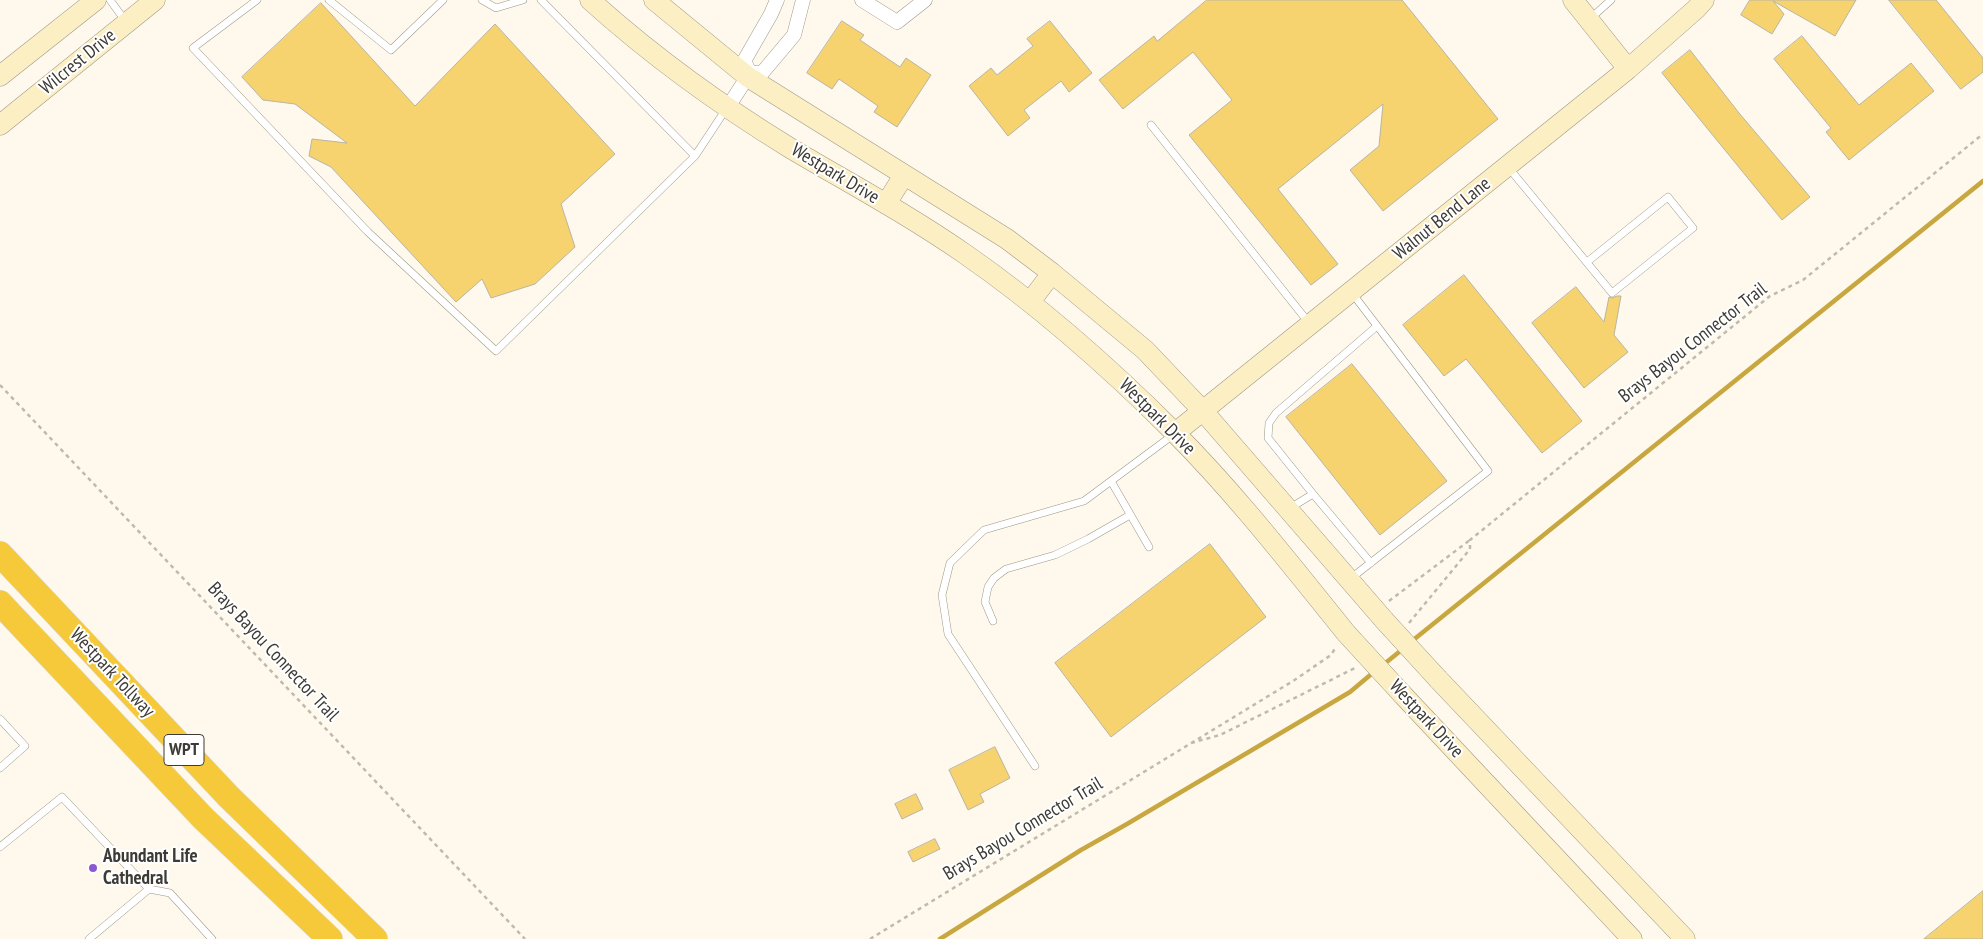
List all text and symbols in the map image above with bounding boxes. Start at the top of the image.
street label: Wilcrest Drive [35,24,121,100]
street label: Westpark Drive [787,139,883,209]
street label: Walnut Bend Lane [1389,173,1495,265]
street label: Brays Bayou Connector Trail [1614,278,1772,408]
street label: Westpark Drive [1114,374,1200,460]
street label: Brays Bayou Connector Trail [203,578,343,726]
street label: Westpark Tollway [65,624,159,722]
street label: Westpark Drive [1384,675,1468,763]
road number: WPT [164,734,204,766]
street label: Brays Bayou Connector Trail [939,772,1107,886]
place label: Abundant Life Cathedral [103,846,198,890]
marker: Abundant Life Cathedral [87,862,99,874]

